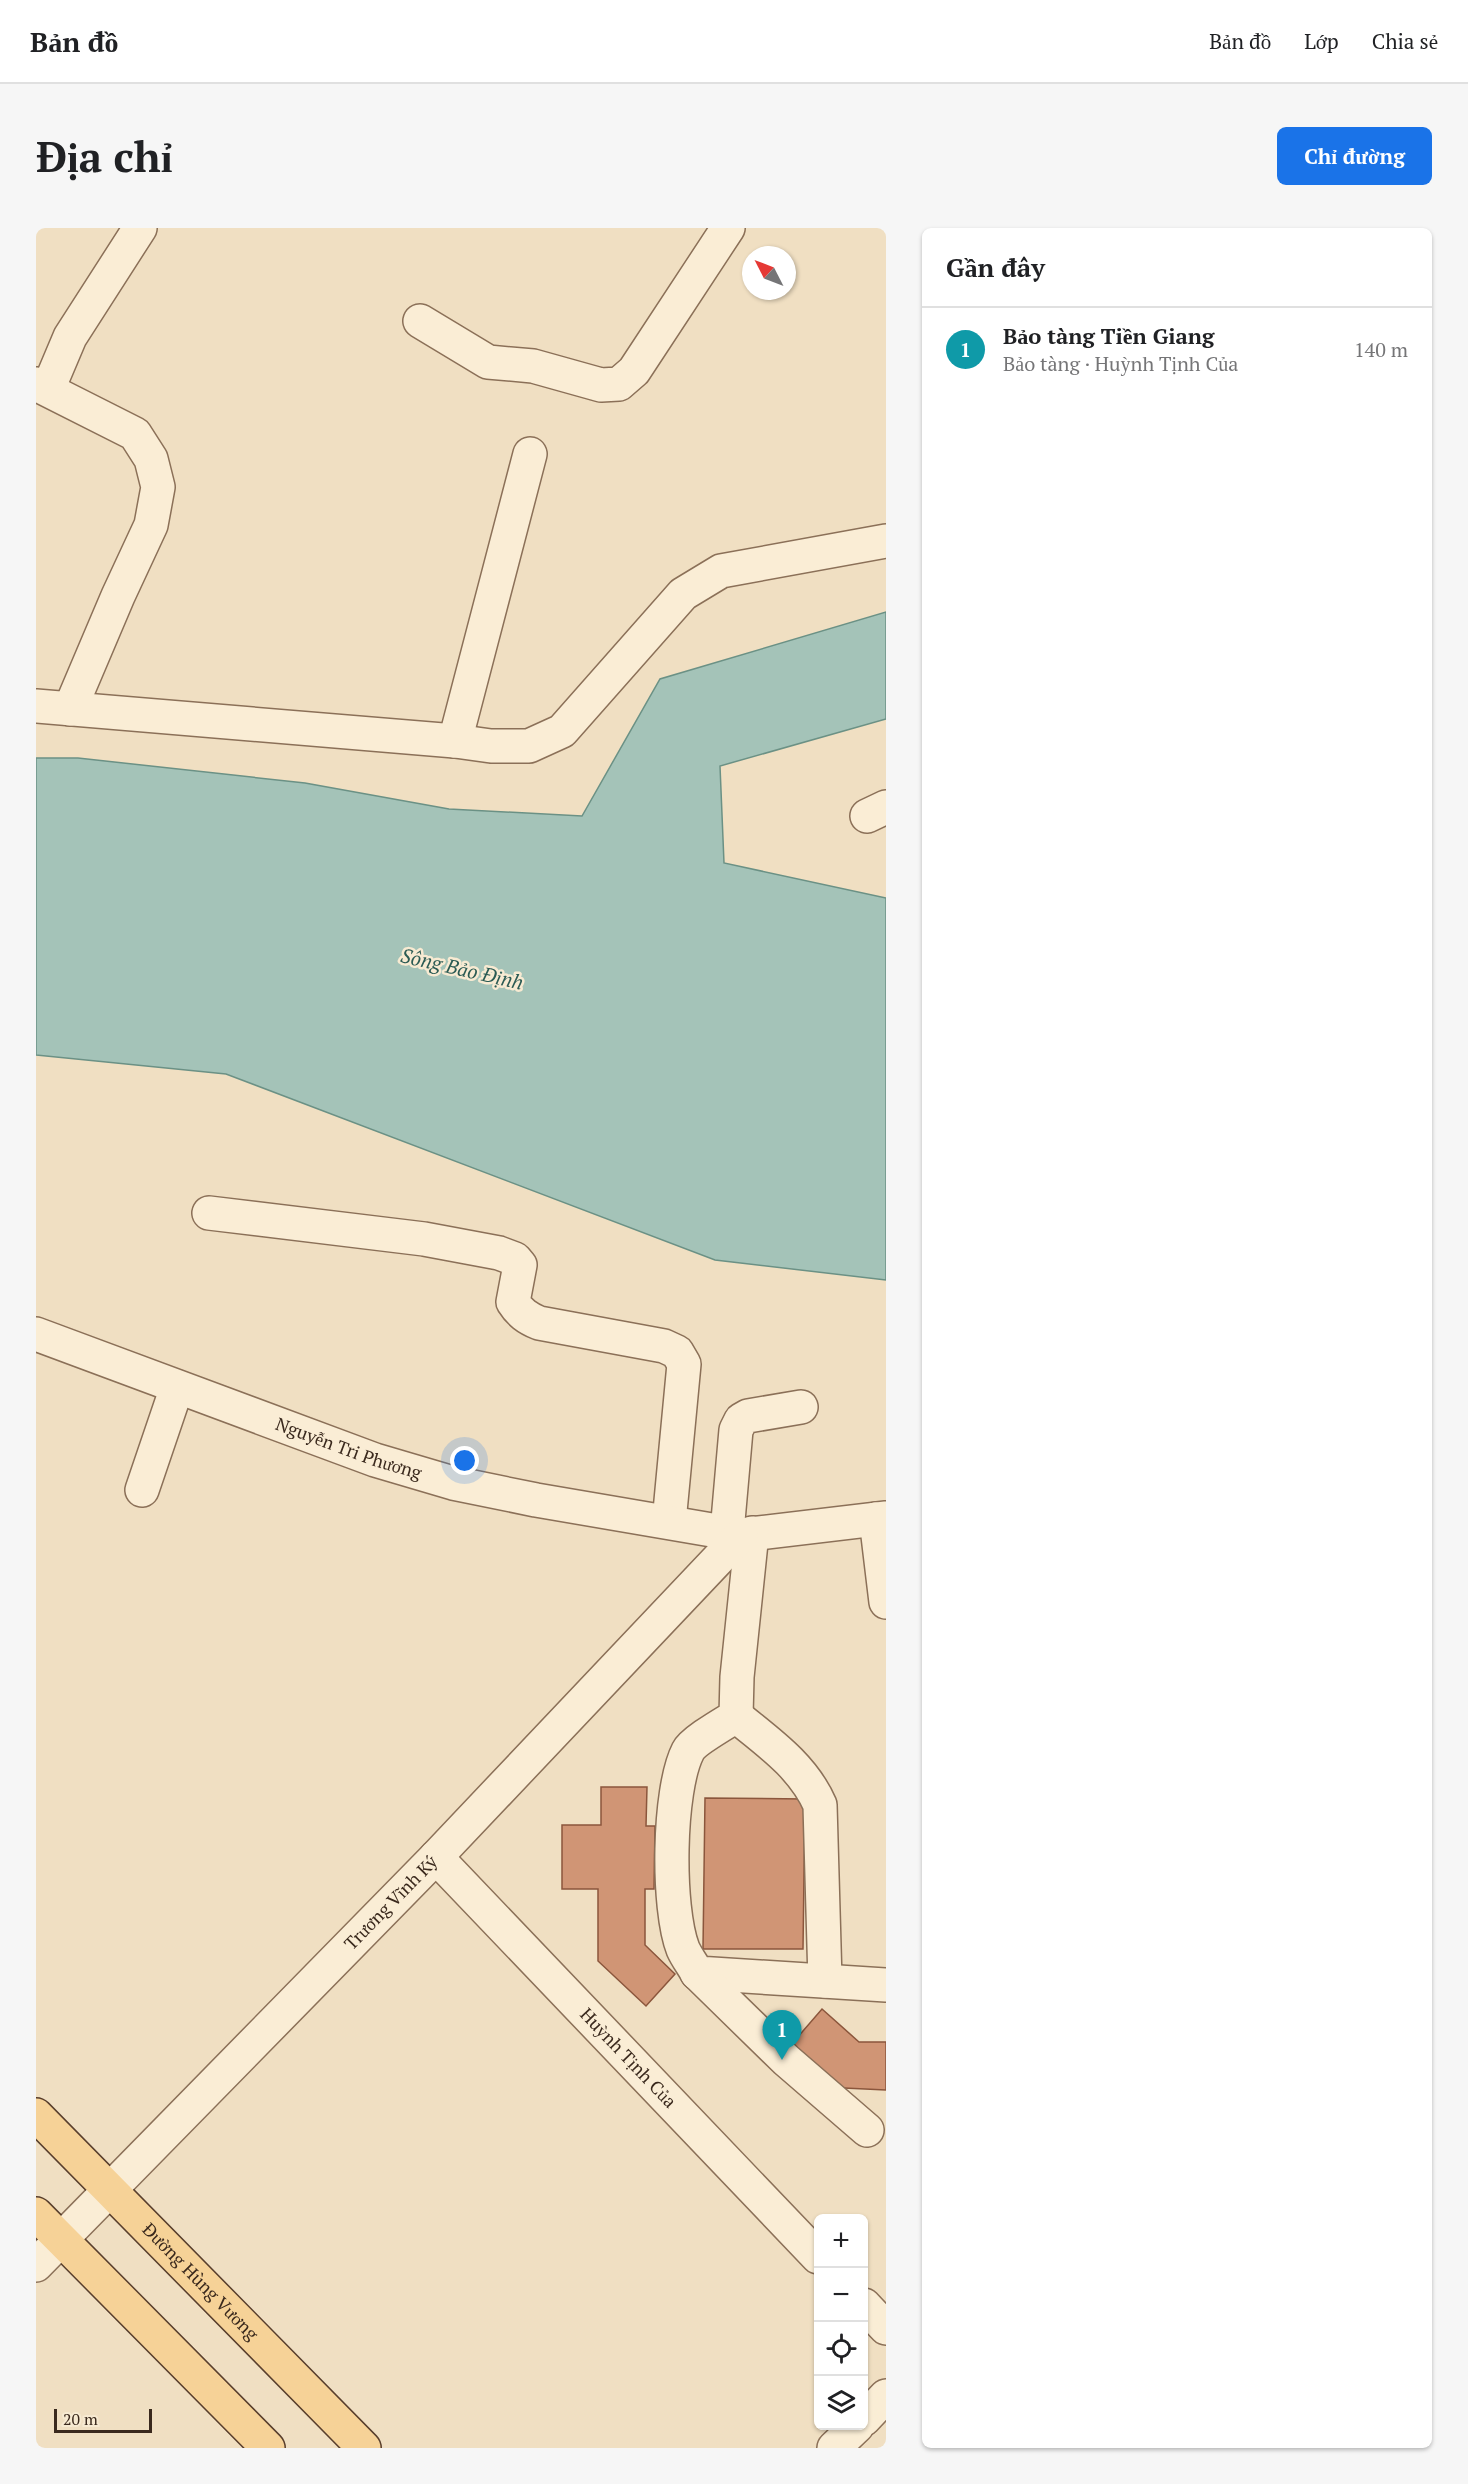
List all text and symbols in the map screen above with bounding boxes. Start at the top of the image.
text: Bản đồ [30,23,119,60]
text: Bản đồ [1209,27,1271,55]
text: Lớp [1304,27,1339,55]
text: Chia sẻ [1372,27,1438,55]
button: Chỉ đường [1277,127,1432,185]
text: Địa chỉ [36,128,172,184]
north arrow [742,246,796,300]
text: Gần đây [946,250,1045,284]
text: Bảo tàng Tiền Giang [1003,321,1214,350]
text: 1 [960,336,971,363]
text: 140 m [1354,336,1408,363]
text: Bảo tàng · Huỳnh Tịnh Của [1003,350,1238,377]
water label: Sông Bảo Định [398,941,526,996]
street label: Nguyễn Tri Phương [272,1411,425,1484]
your location [450,1446,479,1475]
street label: Trương Vĩnh Ký [338,1849,443,1955]
street label: Huỳnh Tịnh Của [575,2002,682,2113]
pin: 1 [762,2010,802,2060]
map controls [814,2214,868,2430]
button: + [814,2214,868,2268]
street label: Đường Hùng Vương [138,2217,265,2345]
button: − [814,2268,868,2322]
button: locate [814,2322,868,2376]
button: layers [814,2376,868,2430]
scale bar [54,2406,152,2434]
text: 20 m [63,2408,98,2430]

